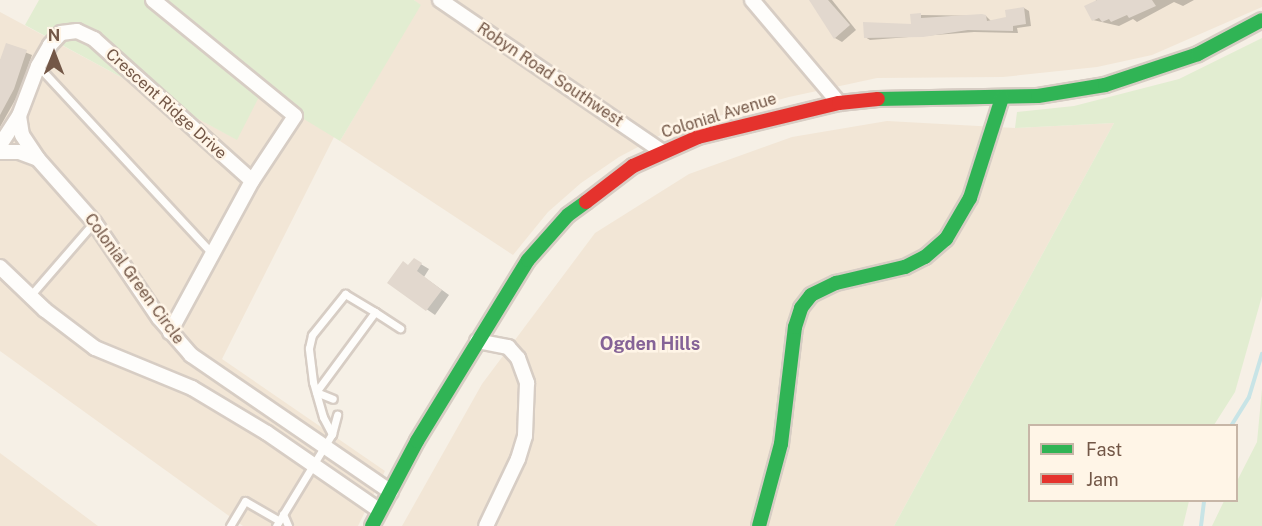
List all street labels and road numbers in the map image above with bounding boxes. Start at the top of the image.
street label: Robyn Road Southwest [473,19,627,131]
street label: Crescent Ridge Drive [102,45,230,163]
street label: Colonial Avenue [659,89,779,143]
street label: Colonial Green Circle [80,210,188,348]

